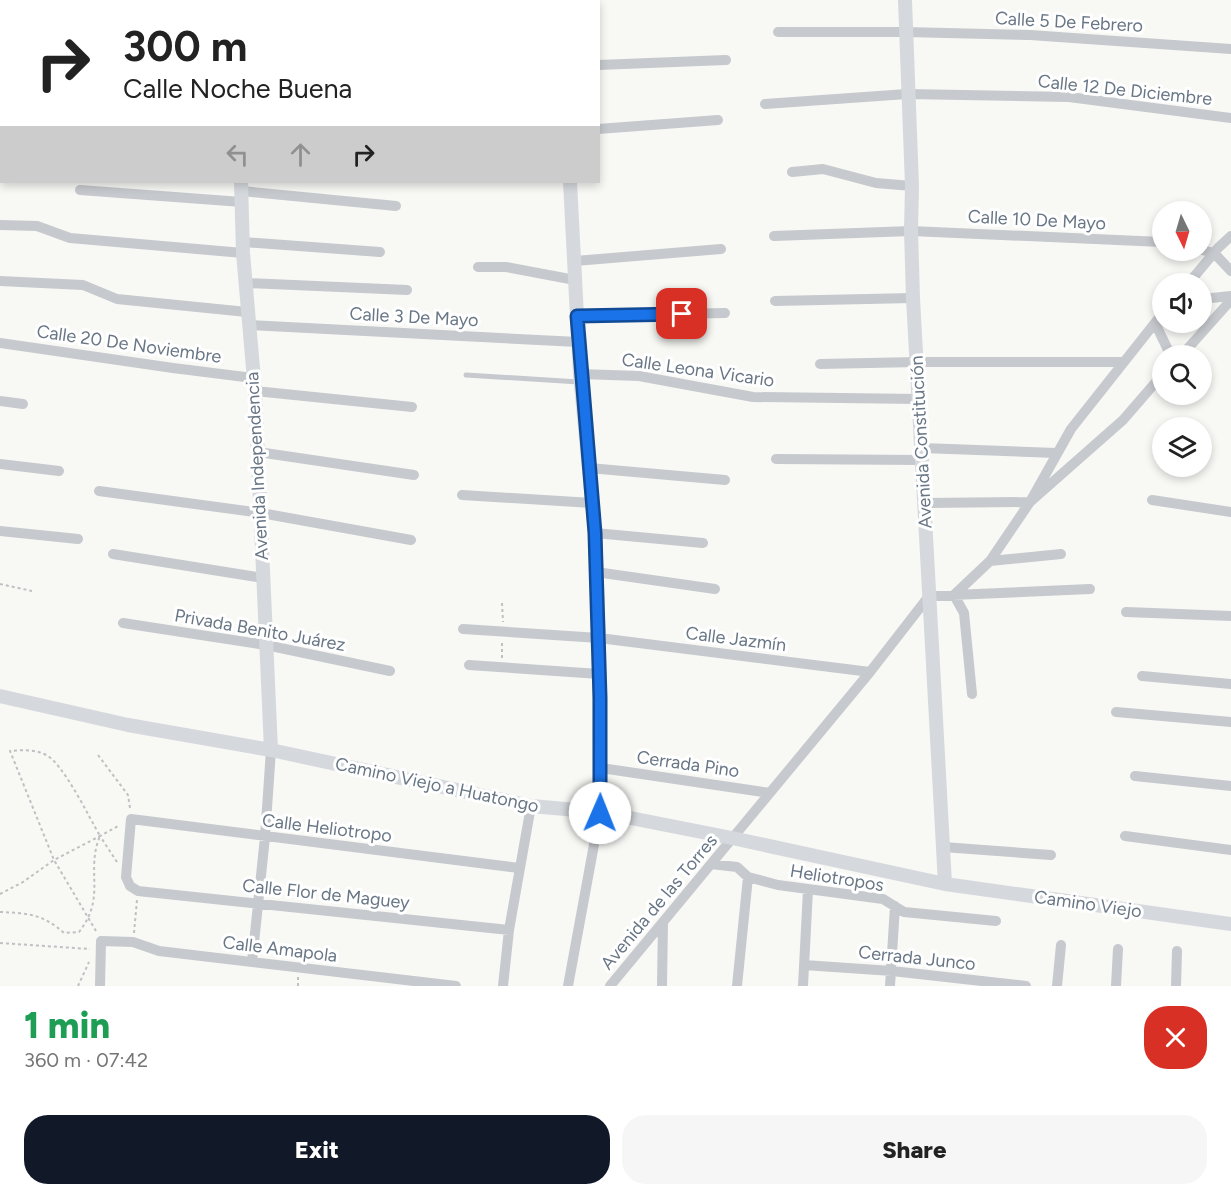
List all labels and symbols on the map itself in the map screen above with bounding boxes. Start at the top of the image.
street label: Calle 5 De Febrero [994,7,1144,37]
street label: Calle 12 De Diciembre [1037,70,1213,110]
north arrow [1152,201,1212,261]
street label: Calle 10 De Mayo [967,205,1107,235]
pin [656,288,707,339]
street label: Calle 3 De Mayo [349,303,479,331]
street label: Calle 20 De Noviembre [35,320,223,368]
street label: Calle Leona Vicario [620,348,776,392]
street label: Avenida Constitución [905,355,937,529]
street label: Avenida Independencia [241,371,273,561]
street label: Privada Benito Juárez [173,604,347,656]
street label: Calle Jazmín [684,622,788,656]
street label: Cerrada Pino [635,746,741,782]
street label: Camino Viejo a Huatongo [333,753,541,817]
position arrow [568,781,632,845]
street label: Calle Heliotropo [261,809,393,847]
street label: Avenida de las Torres [596,830,722,974]
street label: Heliotropos [789,860,885,896]
street label: Calle Flor de Maguey [241,874,411,914]
street label: Camino Viejo [1033,886,1143,922]
street label: Calle Amapola [221,931,339,967]
street label: Cerrada Junco [857,941,977,975]

